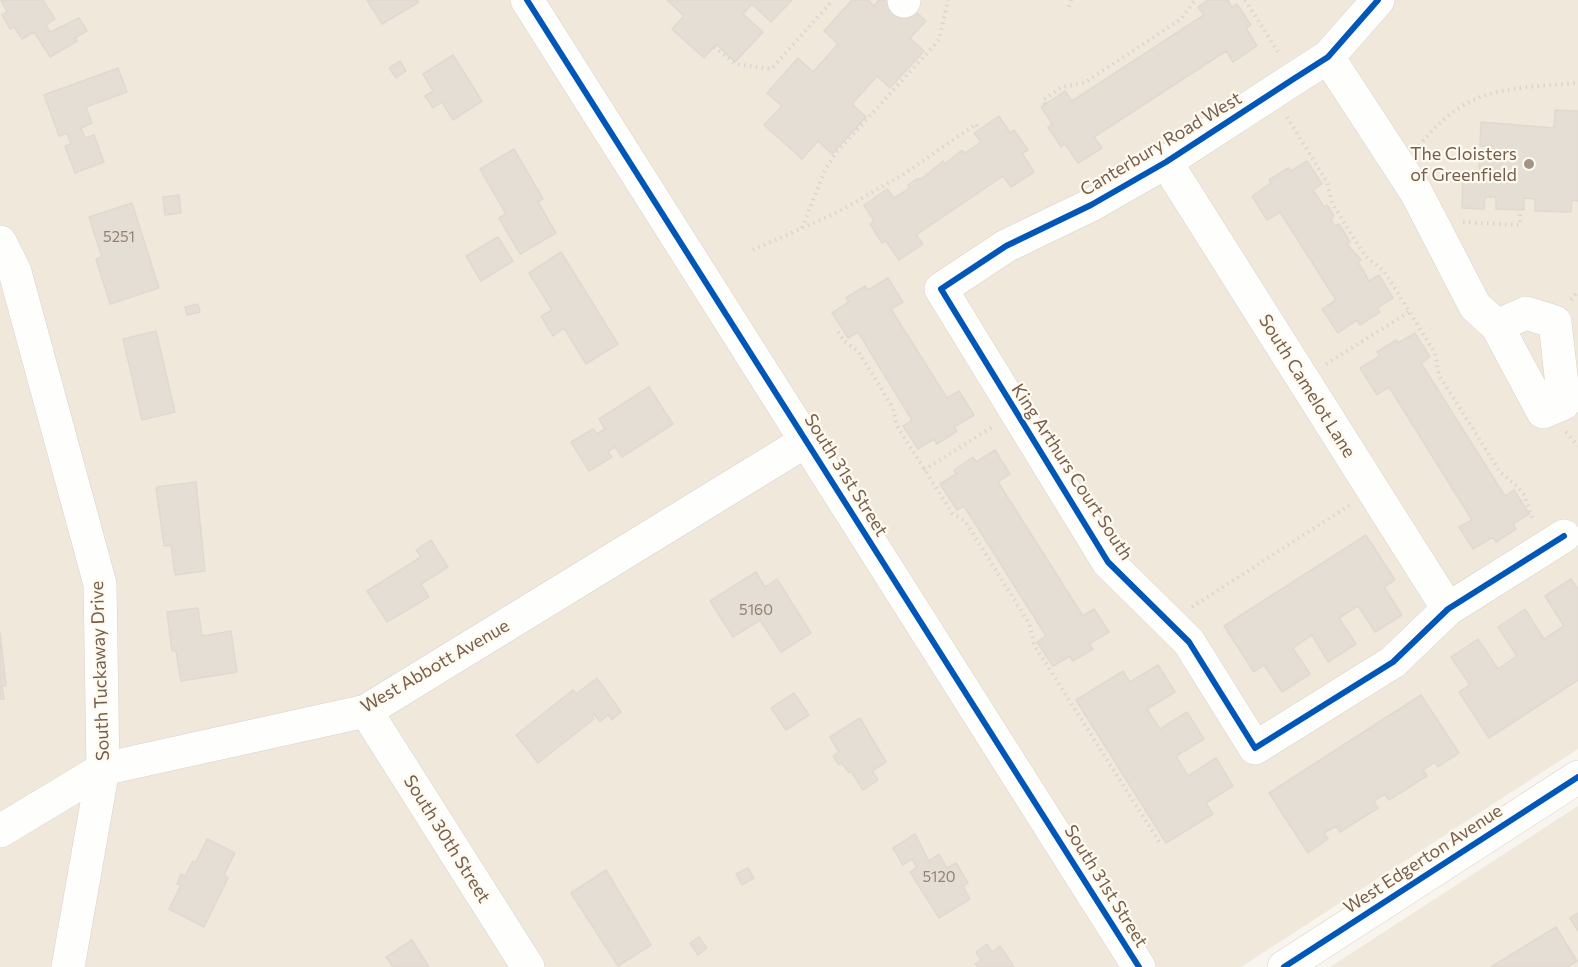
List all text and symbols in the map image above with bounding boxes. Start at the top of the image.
street label: Canterbury Road West [1076,87,1246,201]
place label: The Cloisters of Greenfield [1410,143,1517,186]
marker: The Cloisters of Greenfield [1522,157,1536,171]
house number: 5251 [103,228,135,246]
street label: South Camelot Lane [1254,310,1360,462]
street label: King Arthurs Court South [1007,380,1137,564]
street label: South 31st Street [800,410,892,540]
street label: South Tuckaway Drive [86,581,114,761]
house number: 5160 [739,601,773,619]
street label: West Abbott Avenue [357,615,513,717]
street label: South 30th Street [399,771,495,907]
street label: West Edgerton Avenue [1340,800,1506,918]
street label: South 31st Street [1060,821,1152,951]
house number: 5120 [922,868,956,886]

